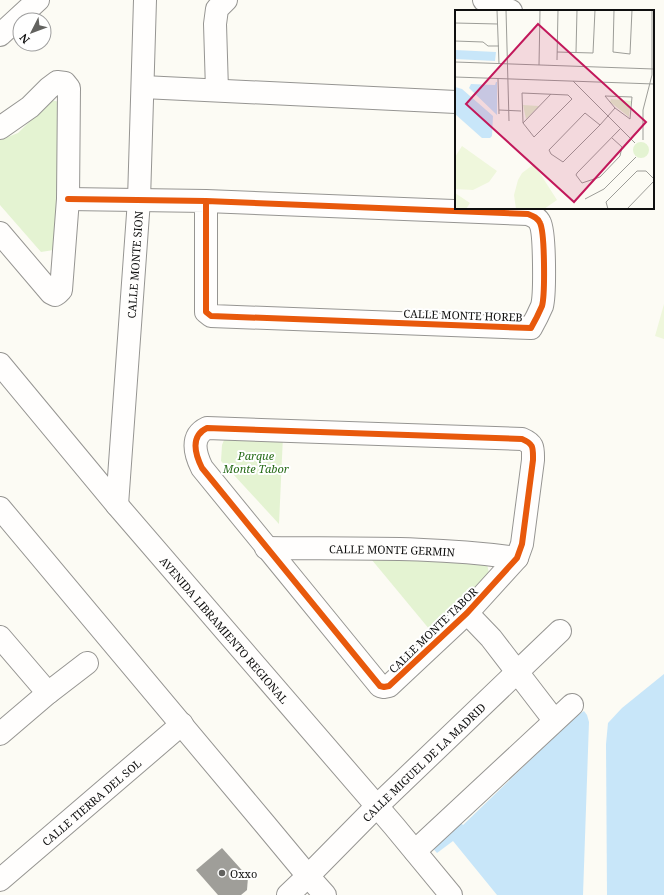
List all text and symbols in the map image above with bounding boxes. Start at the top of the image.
inset map [455,10,654,209]
north arrow [12,12,52,52]
text: N [16,31,33,47]
street label: CALLE MONTE SION [123,210,146,319]
street label: CALLE MONTE HOREB [403,305,523,325]
park label: Parque Monte Tabor [222,448,290,476]
street label: CALLE MONTE GERMIN [329,541,456,559]
street label: AVENIDA LIBRAMIENTO REGIONAL [157,553,292,707]
street label: CALLE MONTE TABOR [385,583,481,676]
street label: CALLE MIGUEL DE LA MADRID [359,699,488,824]
street label: CALLE TIERRA DEL SOL [38,755,144,849]
place label: Oxxo [230,866,257,881]
marker: Oxxo [217,868,227,878]

